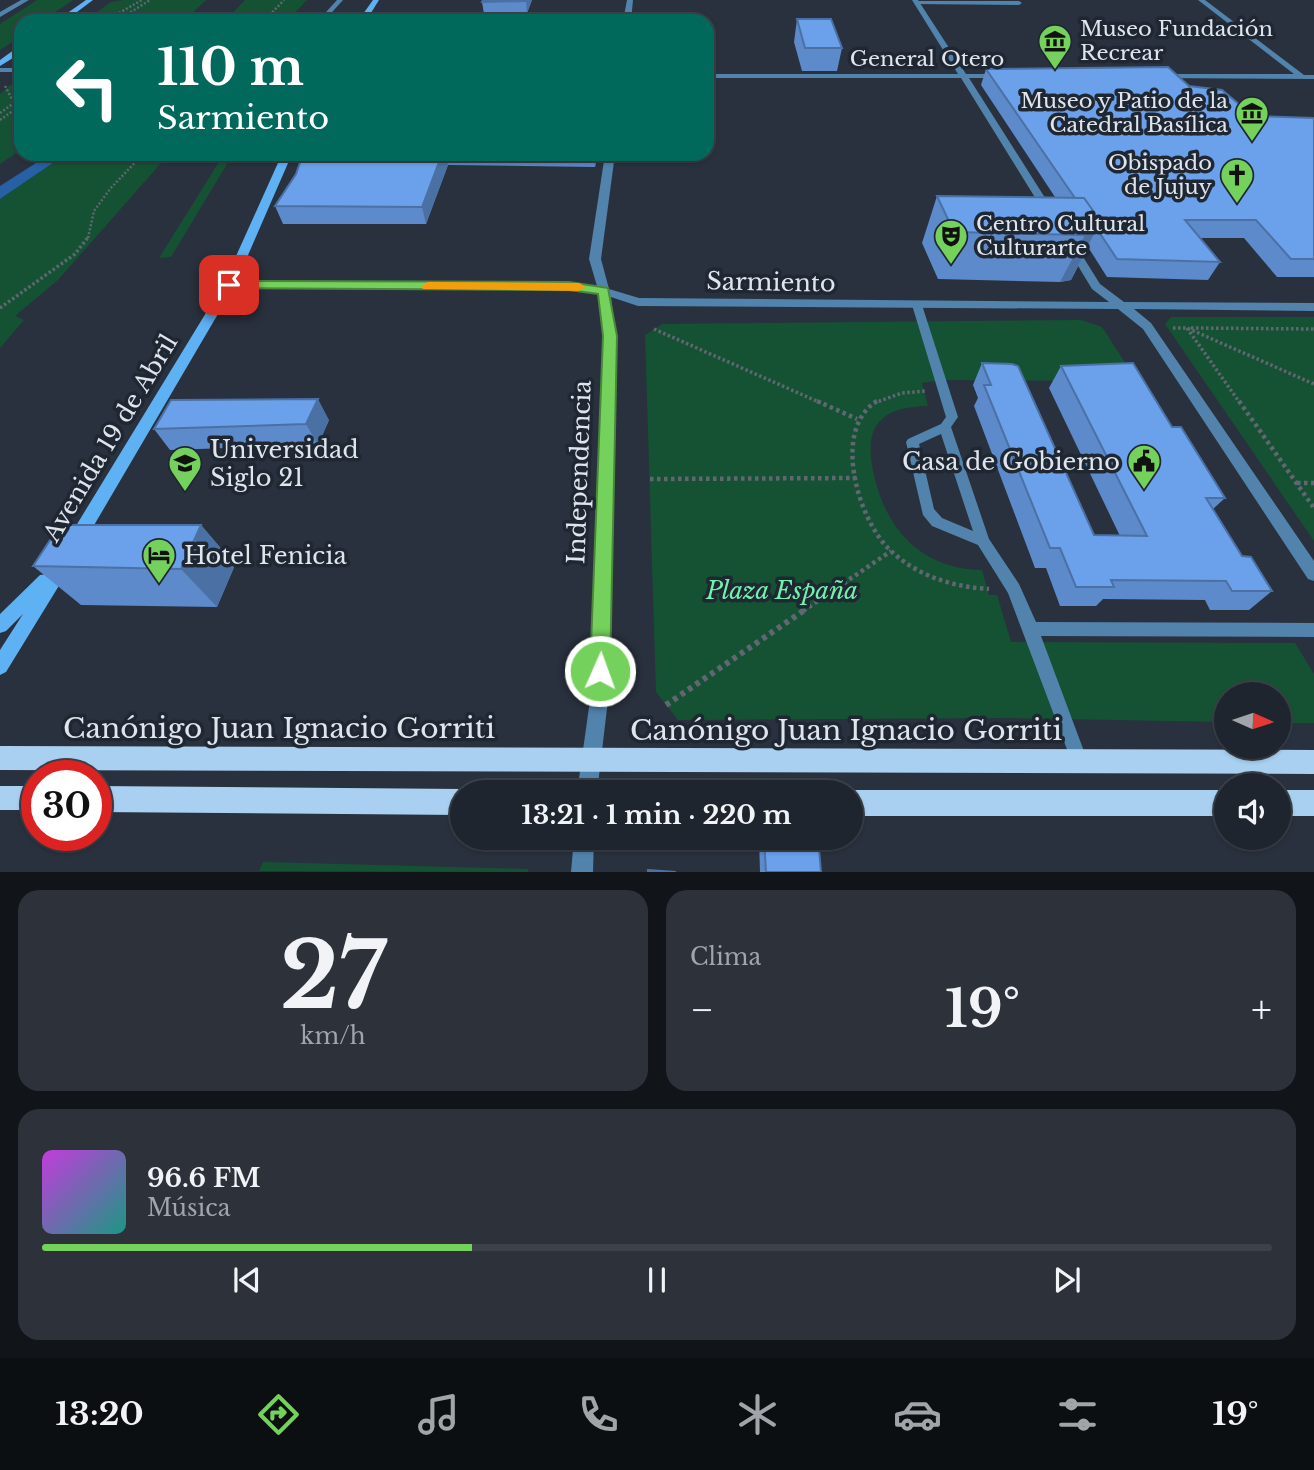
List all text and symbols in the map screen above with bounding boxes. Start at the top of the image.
place label: Museo Fundación Recrear [1080,16,1273,66]
museum icon: Museo Fundación Recrear [1036,22,1074,71]
text: 110 m [157,37,304,98]
icon: left [42,42,133,133]
street label: General Otero [850,46,1004,72]
place label: Museo y Patio de la Catedral Basílica [1021,88,1228,138]
museum icon: Museo y Patio de la Catedral Basílica [1233,94,1271,143]
text: Sarmiento [157,98,329,138]
place label: Obispado de Jujuy [1108,150,1213,200]
church icon: Obispado de Jujuy [1218,156,1256,205]
place label: Centro Cultural Culturarte [976,211,1145,261]
theatre icon: Centro Cultural Culturarte [932,217,970,266]
pin [199,255,259,315]
icon: arrive [210,266,248,304]
street label: Sarmiento [706,266,836,298]
street label: Avenida 19 de Abril [36,329,183,548]
street label: Independencia [561,379,597,564]
place label: Universidad Siglo 21 [210,435,359,492]
public building icon: Casa de Gobierno [1125,442,1163,491]
school or university icon: Universidad Siglo 21 [166,444,204,493]
place label: Casa de Gobierno [902,447,1120,476]
hotel icon: Hotel Fenicia [140,536,178,585]
place label: Hotel Fenicia [184,541,347,570]
park label: Plaza España [705,576,858,605]
position arrow [563,634,637,708]
north arrow [1214,682,1292,760]
map controls [1214,682,1291,850]
street label: Canónigo Juan Ignacio Gorriti [63,711,495,746]
street label: Canónigo Juan Ignacio Gorriti [630,713,1062,748]
speed limit sign: 30 [21,760,112,851]
button: sound [1214,773,1291,850]
text: 13:21 · 1 min · 220 m [521,799,792,831]
text: 27 [280,920,386,1033]
text: Clima [690,943,761,971]
text: 19° [945,977,1020,1041]
text: − [690,986,714,1033]
text: + [1251,986,1272,1033]
text: km/h [300,1022,366,1050]
text: 96.6 FM [147,1162,261,1194]
text: Música [147,1194,230,1222]
icon: previous [228,1261,266,1299]
icon: pause [638,1261,676,1299]
icon: next [1048,1261,1086,1299]
icon: directions [254,1390,303,1439]
icon: music [414,1390,463,1439]
icon: phone [574,1390,623,1439]
icon: climate [733,1390,782,1439]
icon: car [893,1390,942,1439]
icon: filters [1053,1390,1102,1439]
text: 13:20 [55,1394,144,1434]
text: 19° [1212,1394,1259,1434]

